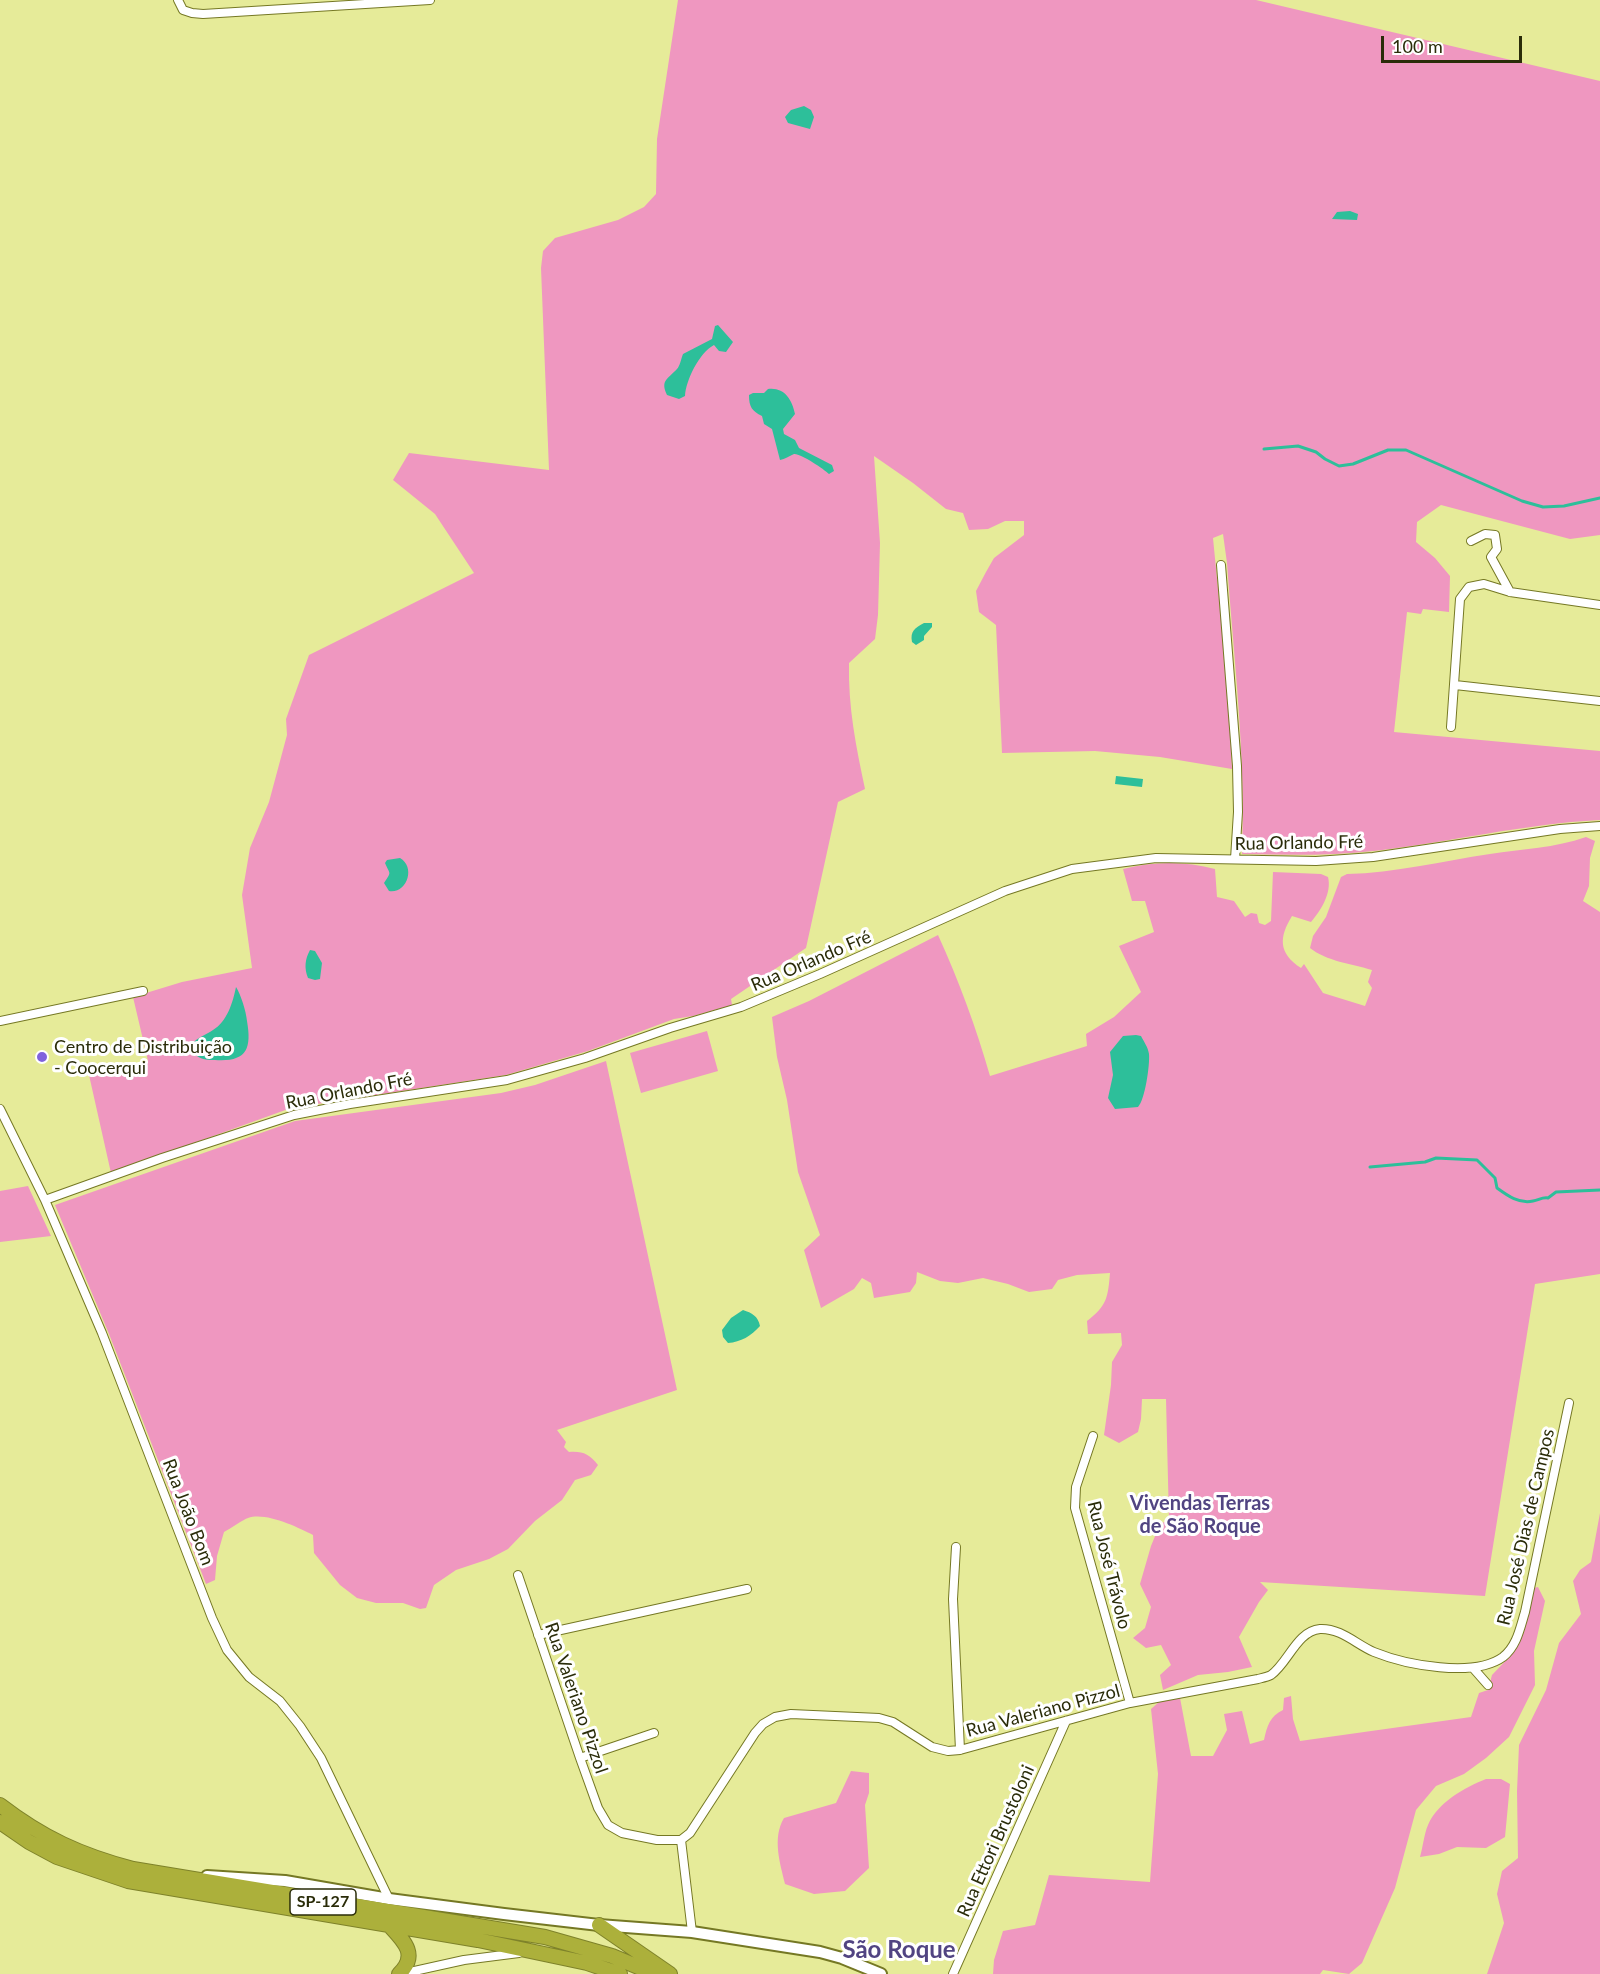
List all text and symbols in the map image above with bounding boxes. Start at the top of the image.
scale bar [1384,24,1525,62]
text: 100 m [1392,35,1443,57]
street label: Rua Orlando Fré [1235,831,1363,855]
street label: Rua Orlando Fré [748,926,874,996]
place label: Centro de Distribuição - Coocerqui [54,1036,232,1078]
marker: Centro de Distribuição - Coocerqui [35,1050,49,1064]
street label: Rua Orlando Fré [284,1068,414,1114]
street label: Rua José Dias de Campos [1493,1427,1559,1627]
street label: Rua João Bom [158,1456,218,1568]
district label: Vivendas Terras de São Roque [1130,1492,1270,1539]
street label: Rua José Trávolo [1083,1499,1135,1631]
street label: Rua Valeriano Pizzol [540,1620,612,1776]
street label: Rua Valeriano Pizzol [964,1680,1122,1742]
street label: Rua Ettori Brustoloni [953,1762,1039,1920]
road number: SP-127 [290,1889,356,1915]
district label: São Roque [842,1936,956,1964]

